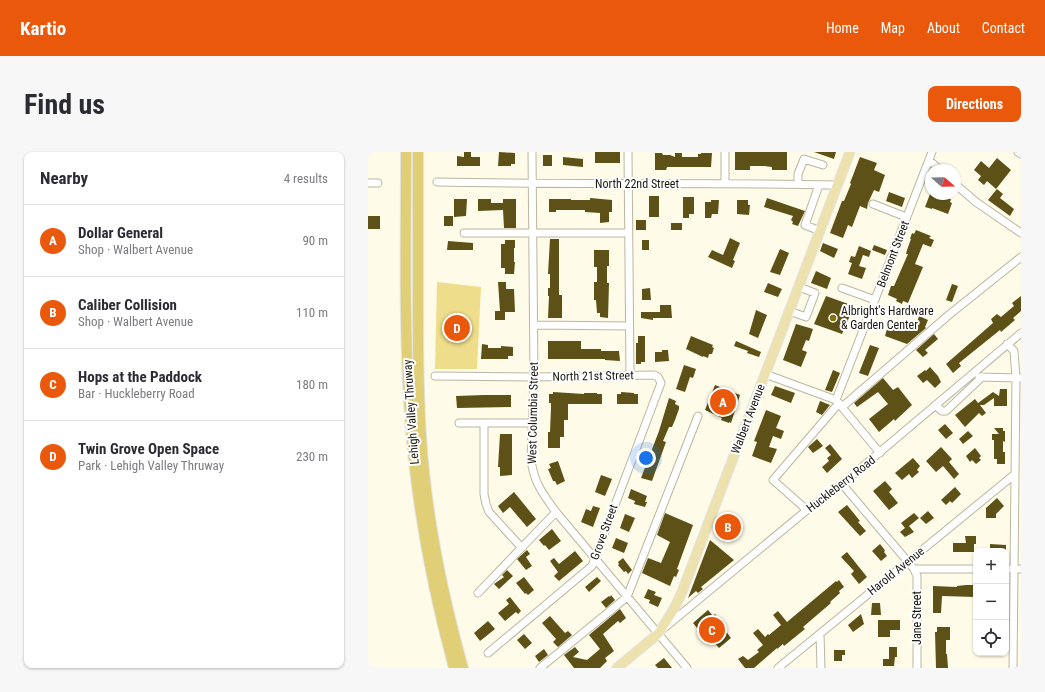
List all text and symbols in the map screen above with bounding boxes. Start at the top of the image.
text: Kartio [20,17,66,40]
text: Home [826,20,859,36]
text: Map [881,20,905,36]
text: About [927,20,960,36]
text: Contact [982,20,1025,36]
button: Directions [928,86,1021,122]
text: Find us [24,88,105,121]
north arrow [925,164,961,200]
text: Nearby [40,168,88,188]
text: 4 results [284,171,328,186]
street label: North 22nd Street [595,177,679,191]
street label: Belmont Street [874,218,912,289]
text: Dollar General [78,224,163,242]
text: A [49,233,57,248]
text: 90 m [302,233,328,248]
text: Shop · Walbert Avenue [78,242,193,257]
text: Caliber Collision [78,296,177,314]
place label: Albright's Hardware & Garden Center [841,304,934,332]
text: B [49,305,57,320]
text: 110 m [296,305,328,320]
pin: D [444,313,470,343]
marker: Albright's Hardware & Garden Center [828,313,838,323]
text: Shop · Walbert Avenue [78,314,193,329]
street label: Lehigh Valley Thruway [400,359,422,465]
street label: West Columbia Street [525,361,541,464]
text: Hops at the Paddock [78,368,202,386]
street label: North 21st Street [552,368,634,384]
text: C [49,377,57,392]
text: 180 m [296,377,328,392]
street label: Walbert Avenue [728,382,768,456]
text: Bar · Huckleberry Road [78,386,195,401]
pin: A [710,387,736,417]
text: Twin Grove Open Space [78,440,219,458]
your location [636,448,656,468]
text: D [49,449,57,464]
text: 230 m [296,449,328,464]
street label: Huckleberry Road [804,453,878,515]
text: Park · Lehigh Valley Thruway [78,458,224,473]
street label: Grove Street [587,502,621,562]
pin: B [715,512,741,542]
street label: Harold Avenue [865,544,927,598]
map controls [973,548,1009,656]
button: + [973,548,1009,584]
button: − [973,584,1009,620]
street label: Jane Street [910,591,924,645]
pin: C [699,615,725,645]
button: locate [973,620,1009,656]

